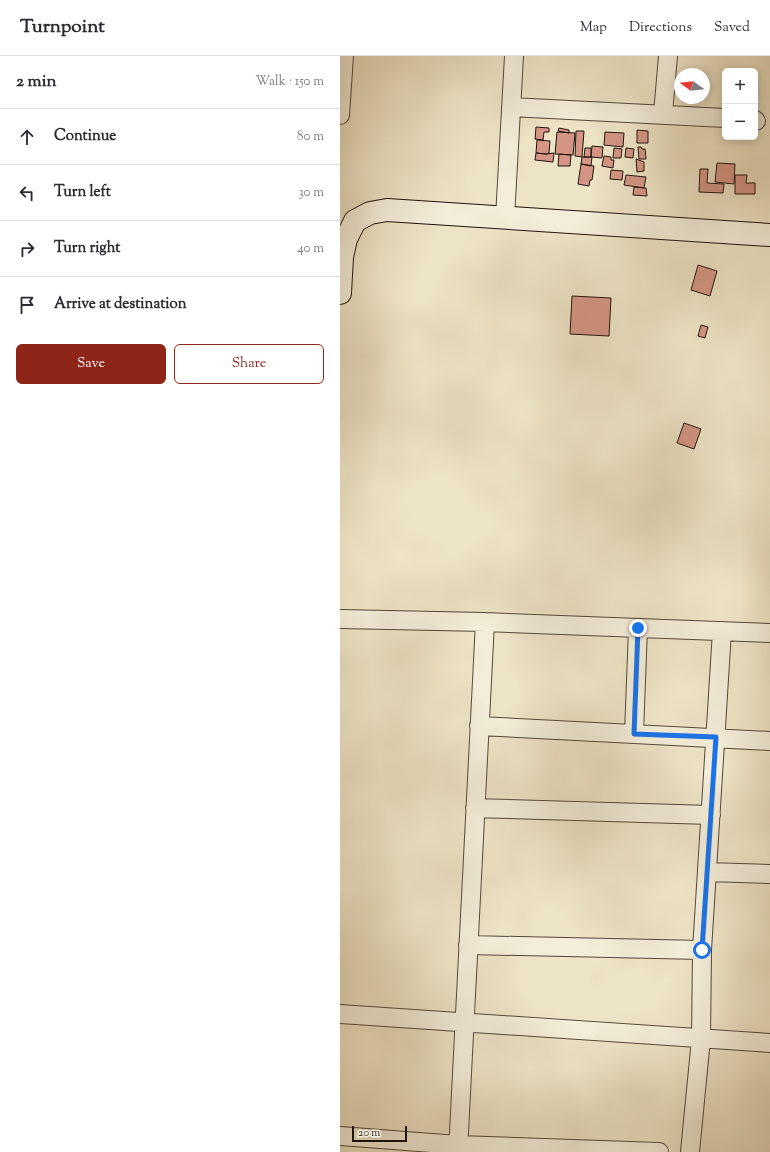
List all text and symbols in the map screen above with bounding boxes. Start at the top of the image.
text: Turnpoint [20,14,105,41]
text: Map [580,18,607,38]
text: Directions [629,18,692,38]
text: Saved [714,18,750,38]
north arrow [674,68,710,104]
map controls [722,68,758,140]
button: + [722,68,758,104]
text: 2 min [16,70,57,94]
text: Walk · 150 m [255,73,324,91]
button: − [722,104,758,140]
icon: ahead [16,126,38,148]
text: Continue [54,126,116,147]
text: 80 m [297,128,324,146]
icon: left [16,182,38,204]
text: Turn left [54,182,111,203]
text: 30 m [298,184,324,202]
icon: right [16,238,38,260]
text: Turn right [54,238,120,259]
text: 40 m [297,240,324,258]
icon: arrive [16,294,38,316]
text: Arrive at destination [54,294,187,315]
button: Save [16,344,166,384]
button: Share [174,344,324,384]
route end [629,619,647,637]
route start [693,941,711,959]
scale bar [352,1124,407,1143]
text: 20 m [358,1125,380,1141]

